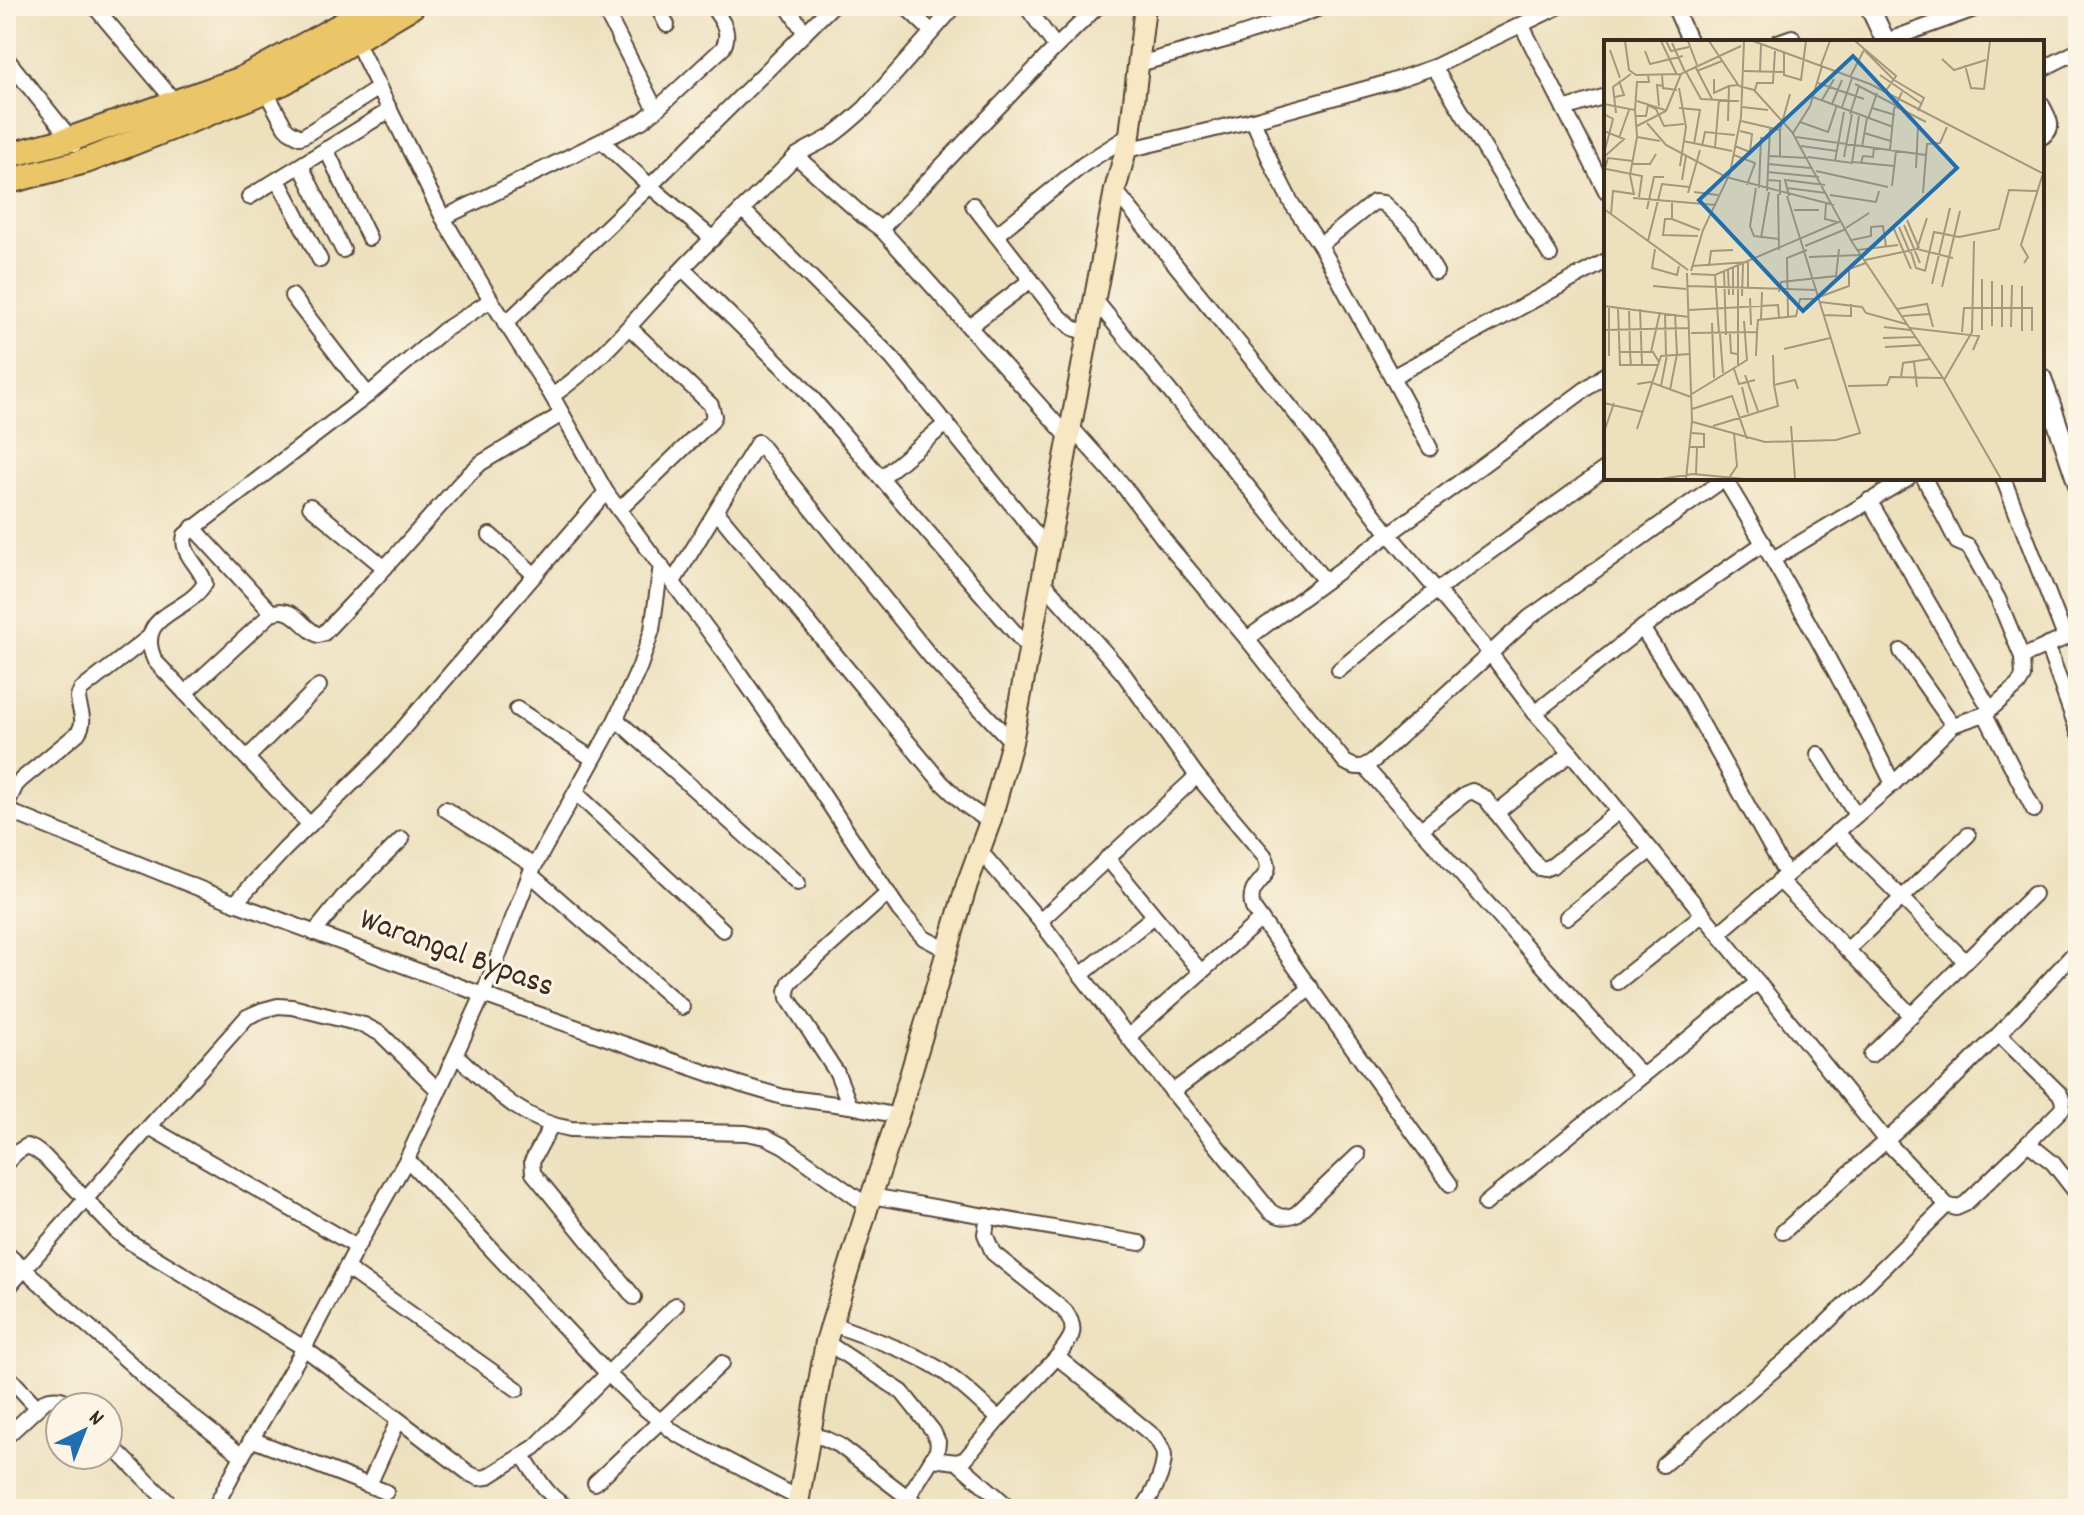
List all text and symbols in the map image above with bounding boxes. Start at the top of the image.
inset map [1604,40,2044,480]
street label: Warangal Bypass [352,899,560,1011]
north arrow [44,1391,124,1471]
text: N [81,1404,110,1434]

